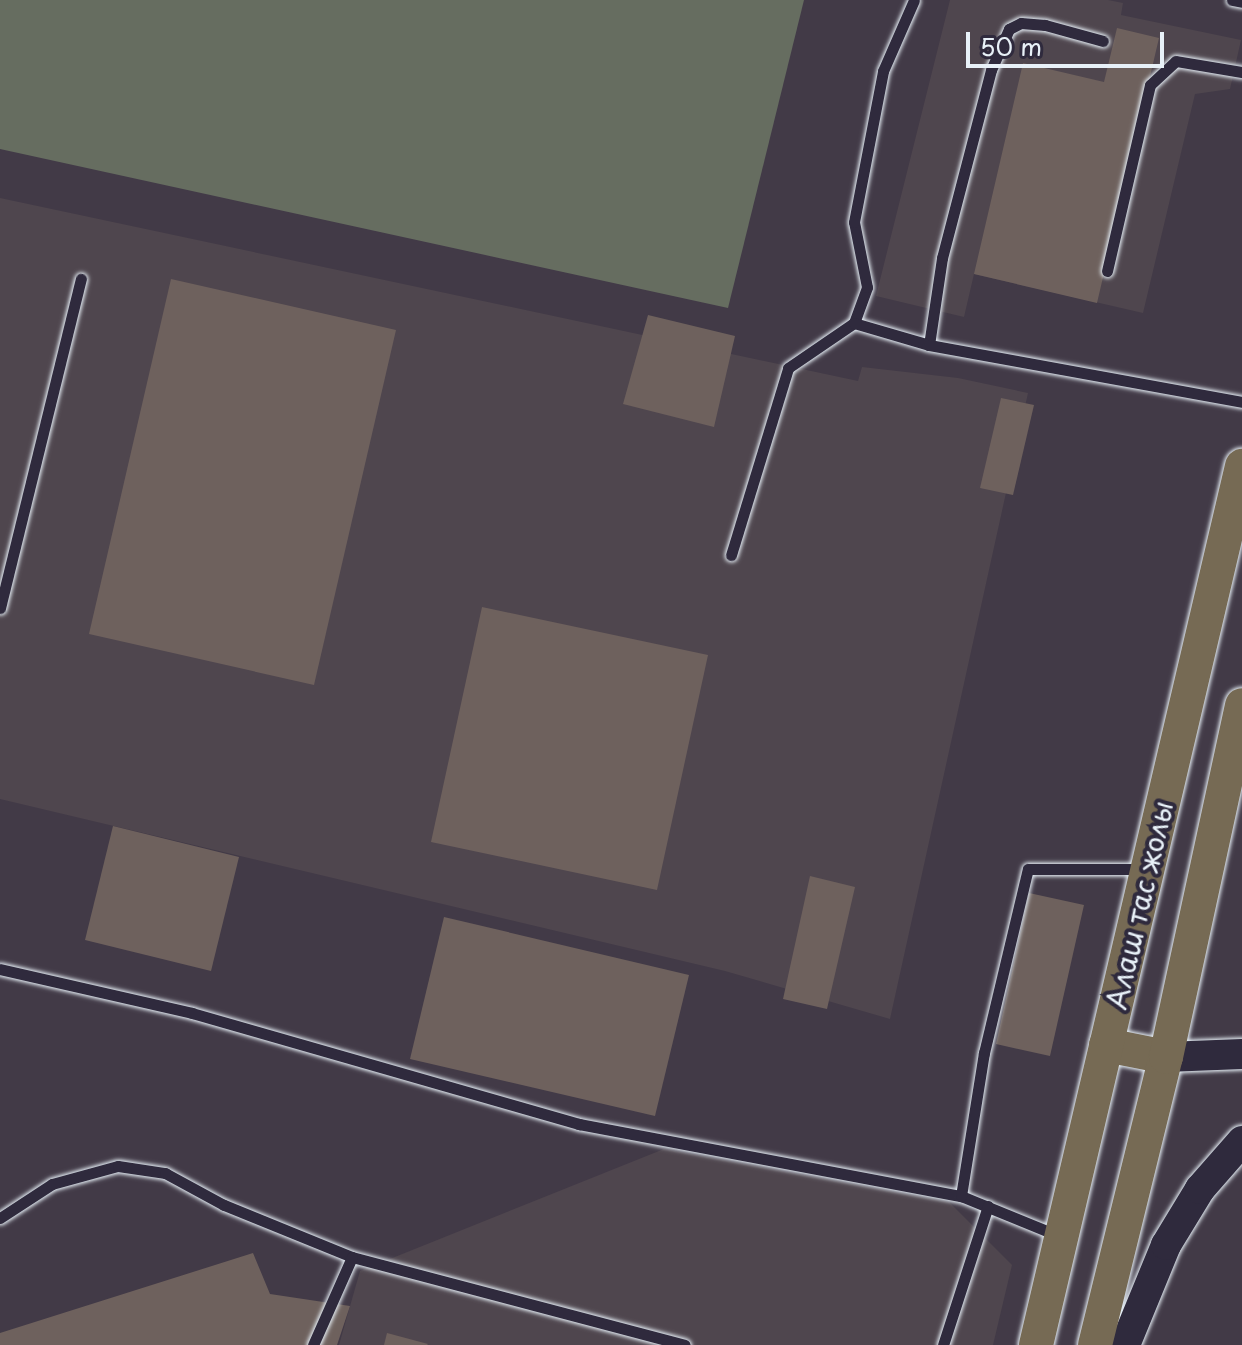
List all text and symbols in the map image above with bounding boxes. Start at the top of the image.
scale bar [970,16,1168,66]
text: 50 m [980,28,1042,64]
street label: Алаш тас жолы [1099,797,1179,1013]

